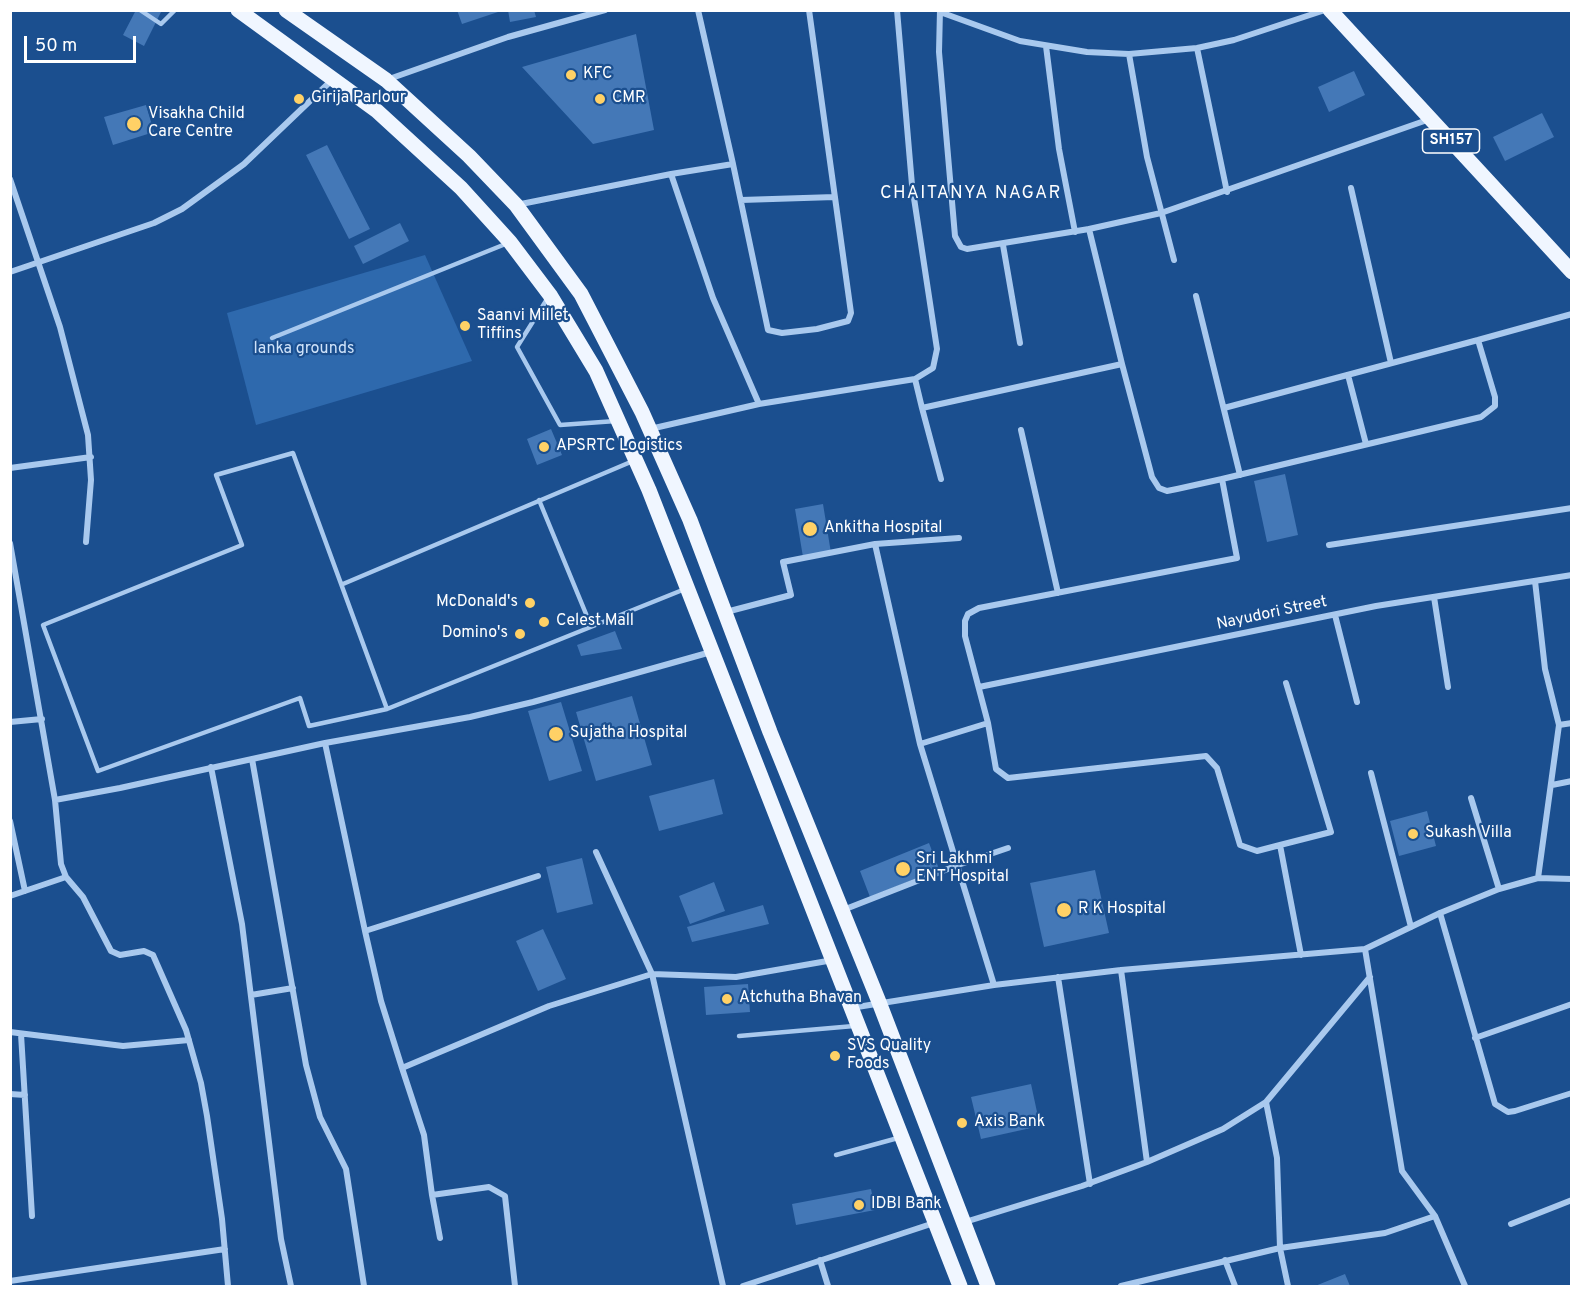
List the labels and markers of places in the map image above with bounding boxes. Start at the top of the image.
place label: KFC [583,65,612,85]
marker: KFC [564,68,578,82]
place label: Girija Parlour [311,89,406,109]
place label: CMR [612,89,646,109]
marker: Girija Parlour [292,92,306,106]
marker: CMR [593,92,607,106]
place label: Visakha Child Care Centre [148,105,245,143]
marker: Visakha Child Care Centre [125,115,143,133]
place label: Saanvi Millet Tiffins [477,307,569,345]
marker: Saanvi Millet Tiffins [458,319,472,333]
place label: APSRTC Logistics [556,437,683,457]
marker: APSRTC Logistics [537,440,551,454]
place label: Ankitha Hospital [824,519,943,539]
marker: Ankitha Hospital [801,520,819,538]
place label: McDonald's [436,593,518,613]
marker: McDonald's [523,596,537,610]
place label: Celest Mall [556,612,634,632]
marker: Celest Mall [537,615,551,629]
place label: Domino's [442,624,508,644]
marker: Domino's [513,627,527,641]
place label: Sujatha Hospital [570,724,687,744]
marker: Sujatha Hospital [547,725,565,743]
place label: Sukash Villa [1425,824,1512,844]
marker: Sukash Villa [1406,827,1420,841]
place label: Sri Lakhmi ENT Hospital [916,850,1009,888]
marker: Sri Lakhmi ENT Hospital [894,860,912,878]
place label: R K Hospital [1078,900,1166,920]
marker: R K Hospital [1055,901,1073,919]
place label: Atchutha Bhavan [739,989,862,1009]
marker: Atchutha Bhavan [720,992,734,1006]
place label: SVS Quality Foods [847,1037,931,1075]
marker: SVS Quality Foods [828,1049,842,1063]
place label: Axis Bank [974,1113,1045,1133]
marker: Axis Bank [955,1116,969,1130]
place label: IDBI Bank [871,1195,942,1215]
marker: IDBI Bank [852,1198,866,1212]

